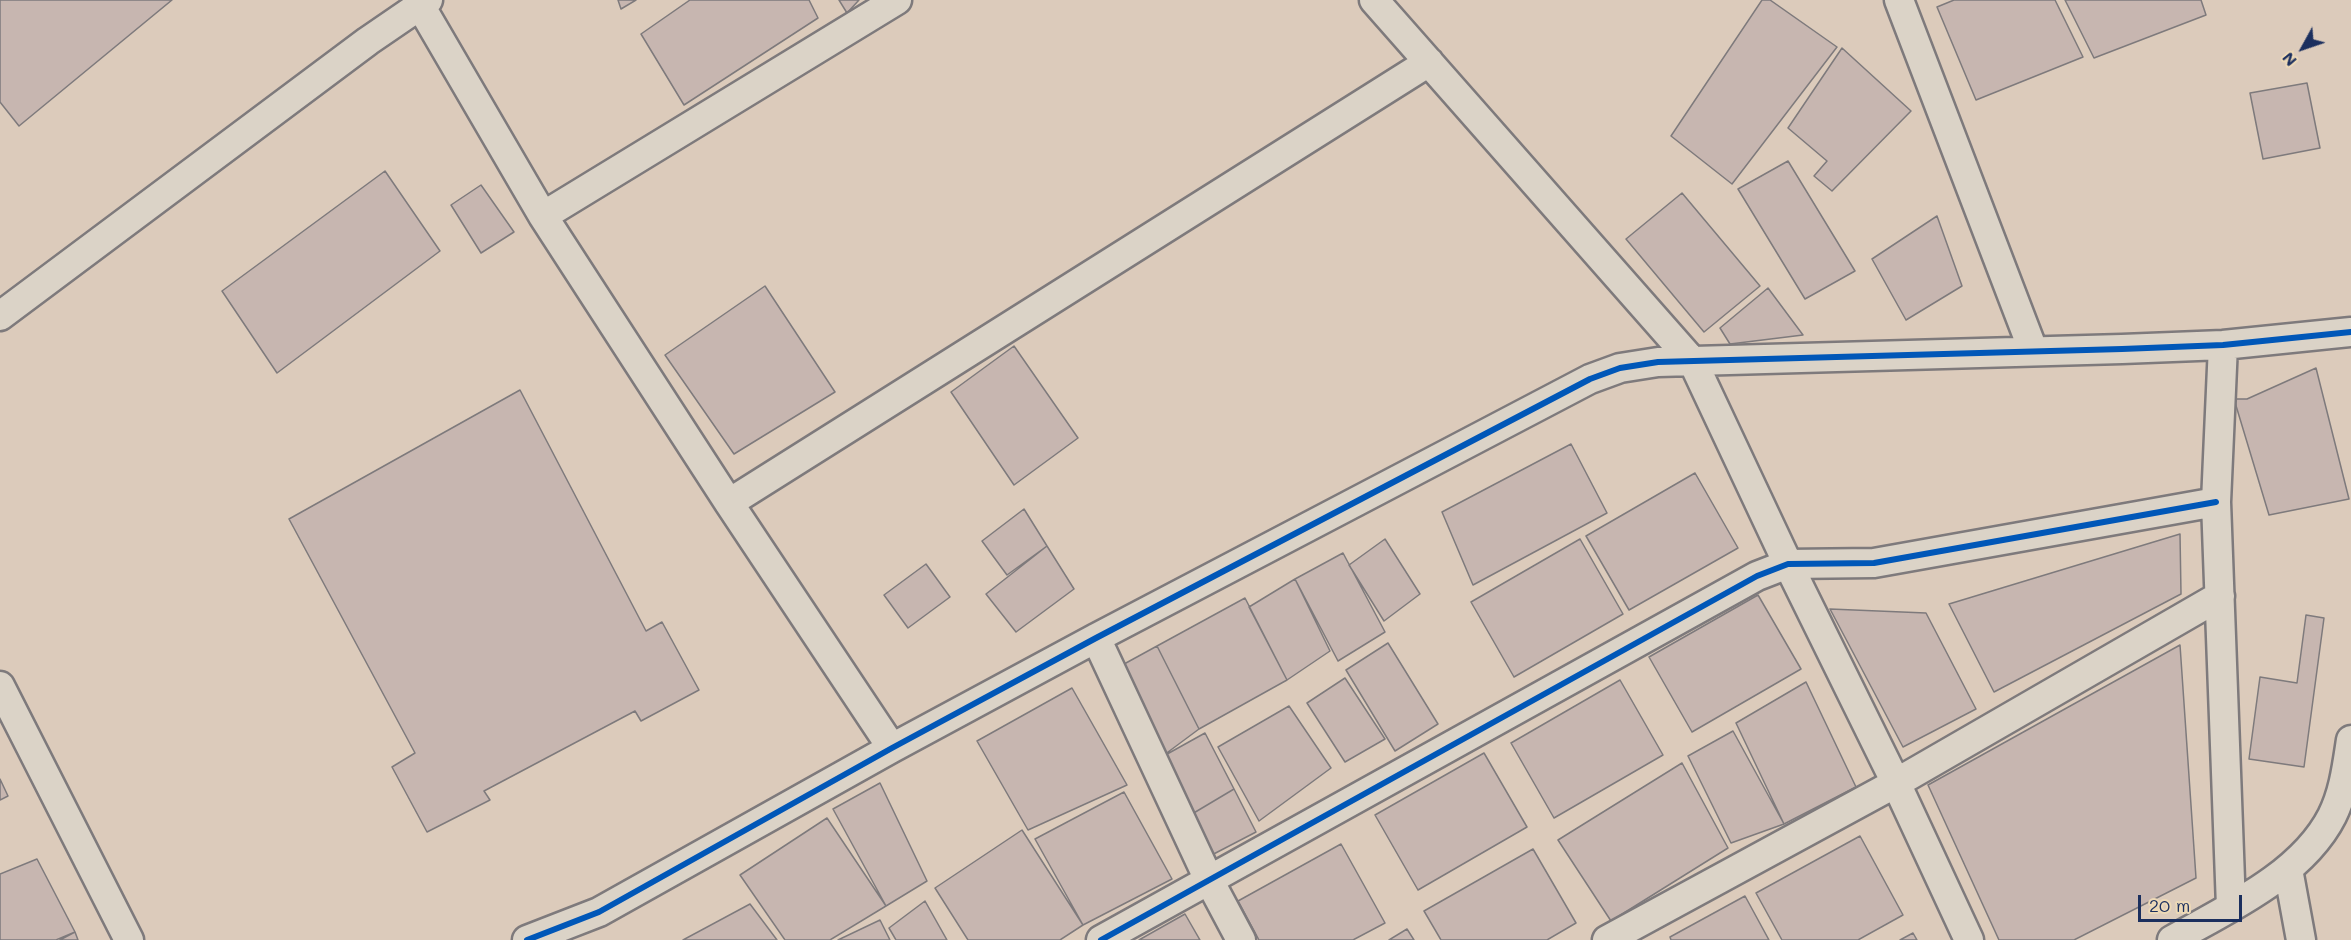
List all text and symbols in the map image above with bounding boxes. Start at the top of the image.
north arrow [2273,18,2333,78]
text: N [2277,48,2301,71]
scale bar [2141,883,2244,921]
text: 20 m [2149,893,2190,917]

